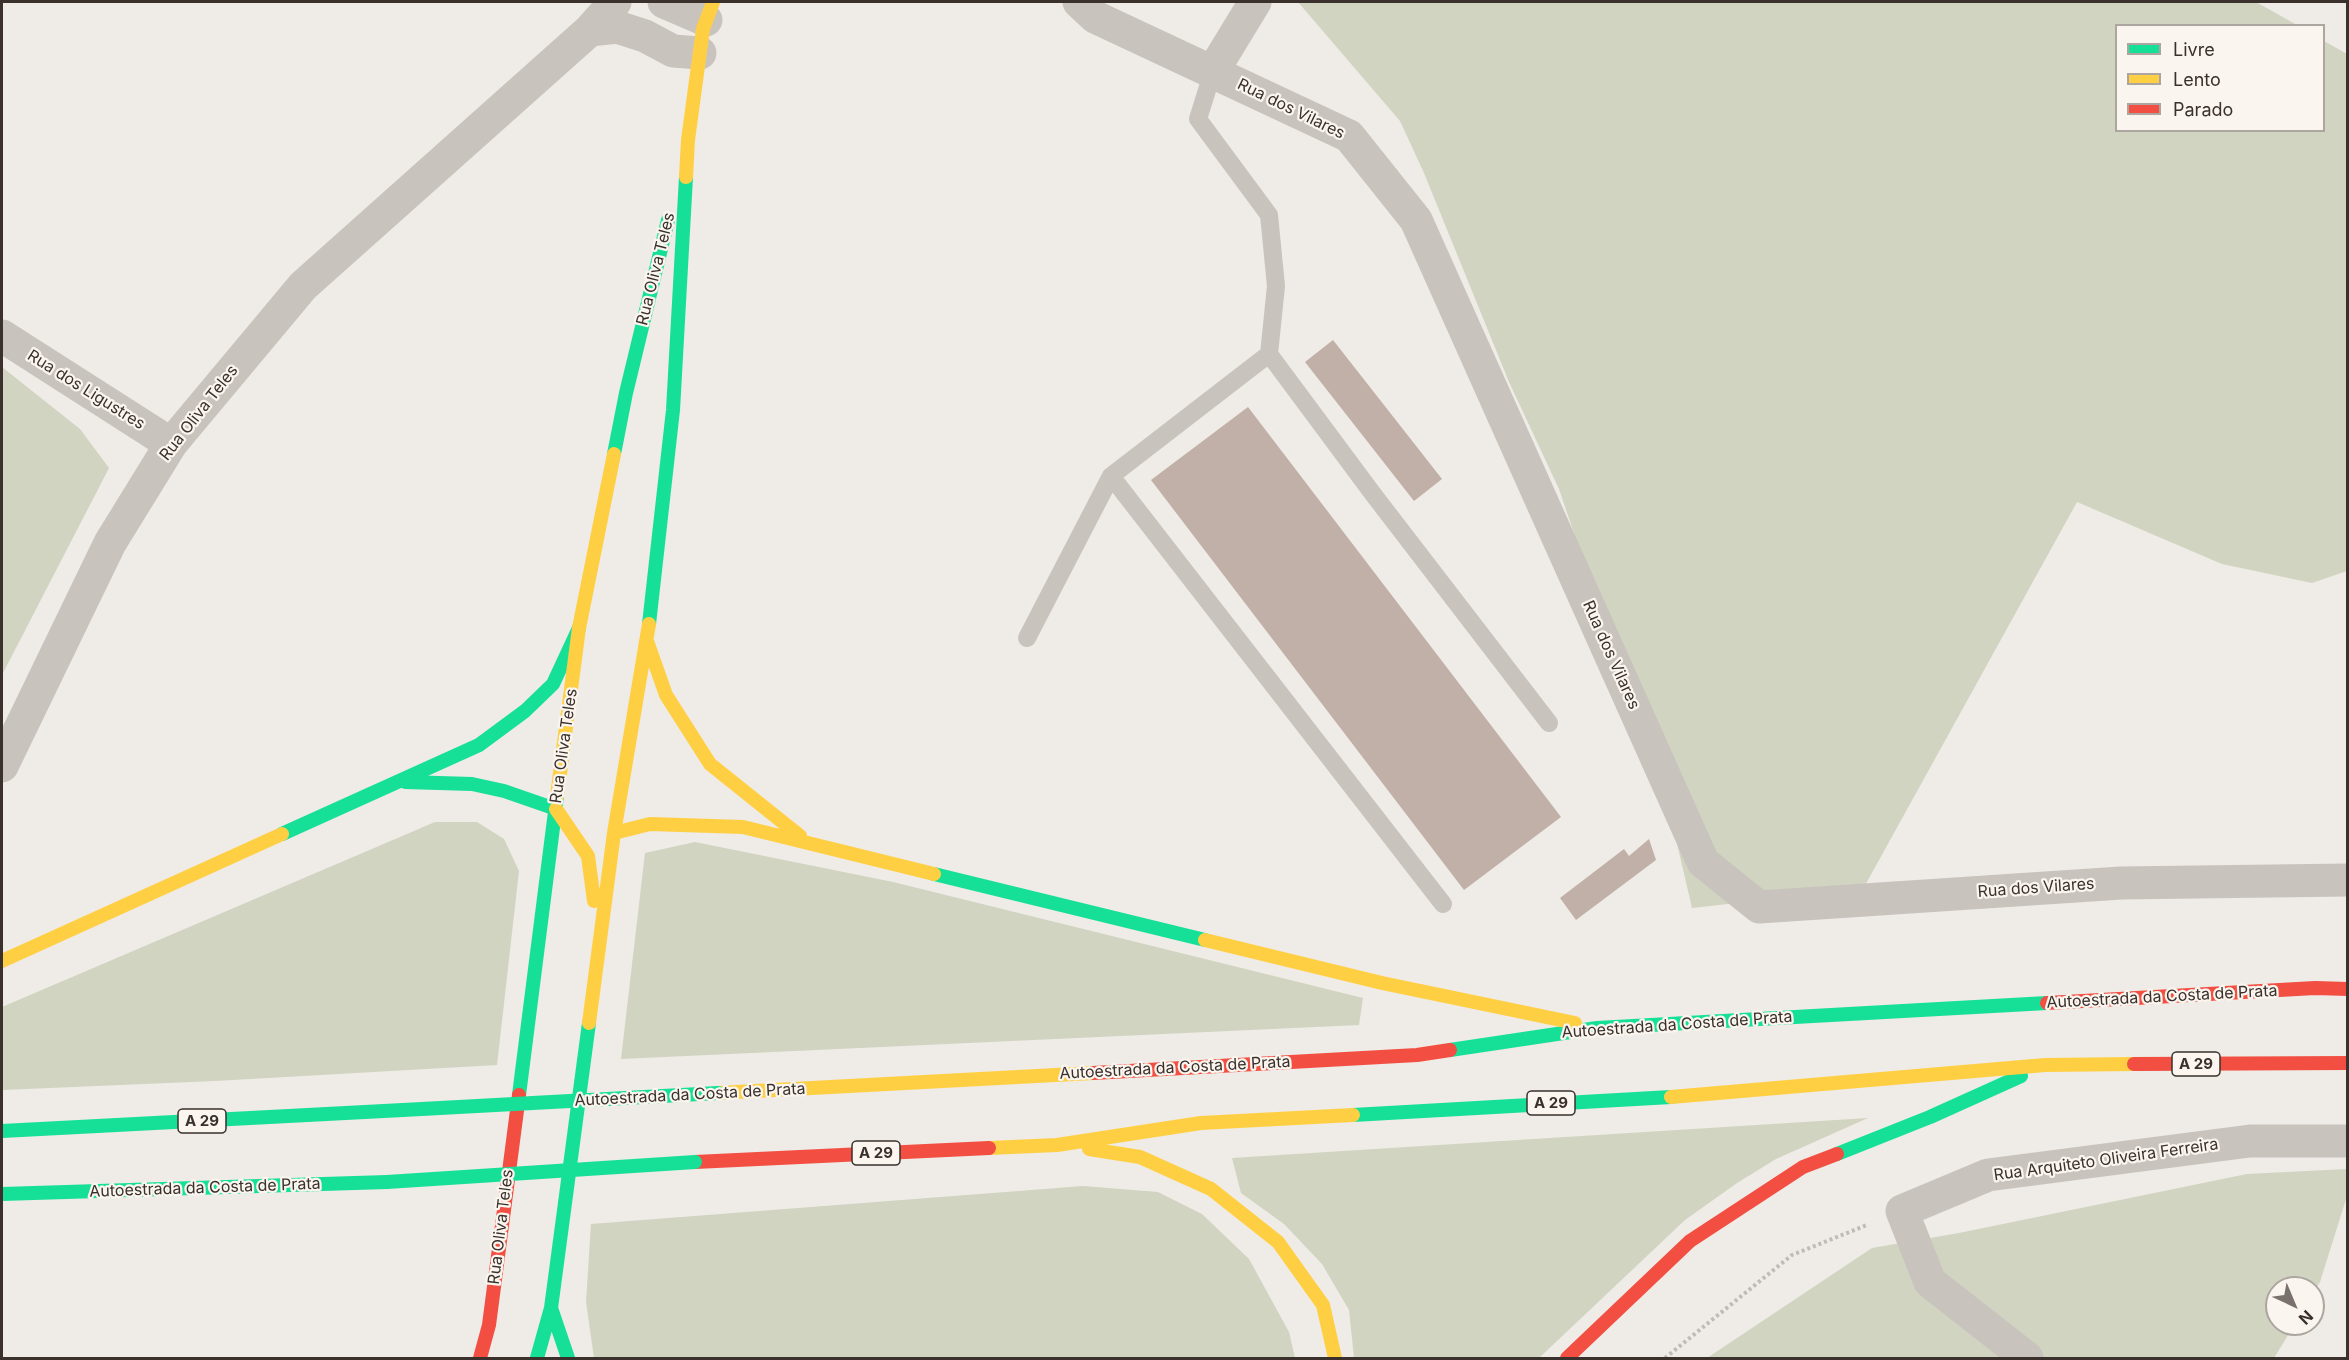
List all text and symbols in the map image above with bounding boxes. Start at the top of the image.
legend [2115,24,2325,132]
text: Livre [2173,39,2215,60]
text: Lento [2173,69,2221,90]
street label: Rua dos Vilares [1234,75,1348,143]
text: Parado [2173,99,2233,120]
street label: Rua Oliva Teles [633,211,679,327]
street label: Rua dos Ligustres [24,346,148,434]
street label: Rua Oliva Teles [156,362,242,464]
street label: Rua dos Vilares [1578,598,1644,712]
street label: Rua Oliva Teles [546,687,582,805]
street label: Rua dos Vilares [1977,874,2095,902]
street label: Autoestrada da Costa de Prata [2046,981,2278,1013]
street label: Autoestrada da Costa de Prata [1561,1007,1793,1043]
street label: Autoestrada da Costa de Prata [1059,1052,1291,1084]
road number: A 29 [2172,1052,2220,1076]
street label: Autoestrada da Costa de Prata [574,1079,806,1111]
road number: A 29 [1527,1091,1575,1115]
road number: A 29 [178,1109,226,1133]
street label: Rua Arquiteto Oliveira Ferreira [1993,1135,2219,1185]
road number: A 29 [852,1141,900,1165]
street label: Rua Oliva Teles [484,1168,518,1286]
street label: Autoestrada da Costa de Prata [89,1174,321,1202]
north arrow [2265,1276,2325,1336]
text: N [2295,1306,2317,1329]

